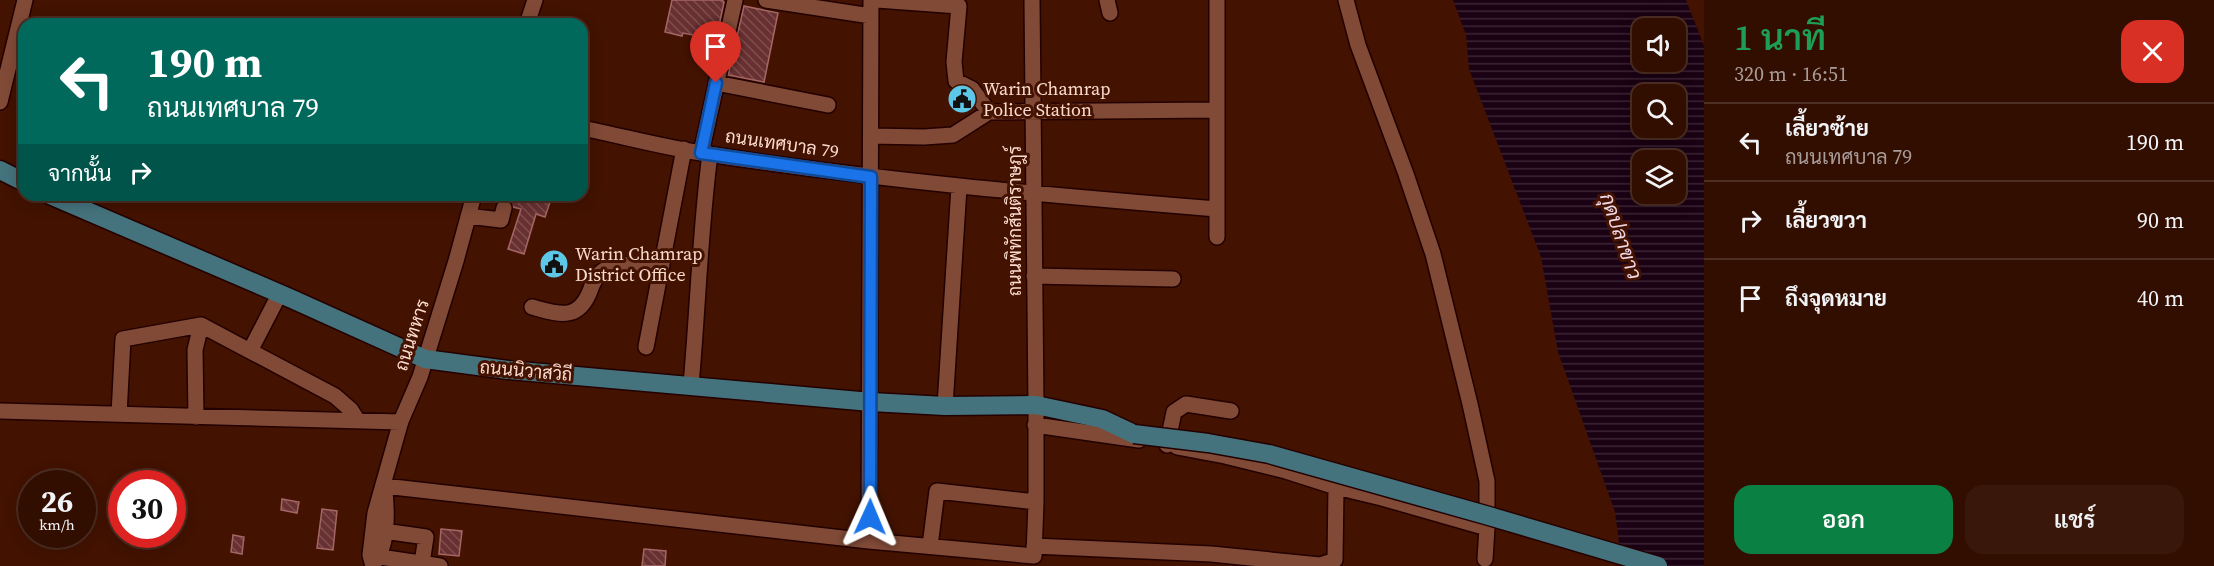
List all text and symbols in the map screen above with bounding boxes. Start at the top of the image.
text: 1 นาที [1734,13,1826,62]
map controls [1632,18,1686,204]
button: sound [1632,18,1686,72]
button: close [2121,20,2184,83]
pin [690,21,741,83]
icon: arrive [699,30,732,63]
text: 190 m [147,33,262,91]
icon: left [48,42,126,120]
text: 320 m · 16:51 [1734,60,1848,88]
place label: Warin Chamrap Police Station [983,76,1110,122]
public building icon: Warin Chamrap Police Station [946,83,978,115]
button: search [1632,84,1686,138]
text: ถนนเทศบาล 79 [147,89,319,126]
text: เลี้ยวซ้าย [1785,113,1869,143]
street label: ถนนเทศบาล 79 [724,123,841,164]
icon: left [1734,126,1767,159]
text: 190 m [2126,127,2184,157]
text: ถนนเทศบาล 79 [1785,143,1912,171]
street label: ถนนพิทักสันติราษฎร์ [1002,145,1027,296]
button: layers [1632,150,1686,204]
icon: right [124,156,157,189]
text: จากนั้น [48,158,112,188]
water label: กุดปลาขาว [1593,189,1649,283]
icon: right [1734,204,1767,237]
text: เลี้ยวขวา [1785,205,1867,235]
text: 90 m [2137,205,2184,235]
place label: Warin Chamrap District Office [575,241,702,287]
public building icon: Warin Chamrap District Office [538,248,570,280]
icon: arrive [1734,282,1767,315]
text: ถึงจุดหมาย [1785,283,1887,313]
text: 40 m [2137,283,2184,313]
street label: ถนนทหาร [388,295,435,374]
street label: ถนนนิวาสวิถี [479,354,573,387]
speed limit sign: 30 [108,470,186,548]
text: 26 [41,481,73,522]
position arrow [838,485,902,549]
button: ออก [1734,485,1953,554]
button: แชร์ [1965,485,2184,554]
text: km/h [39,514,75,535]

